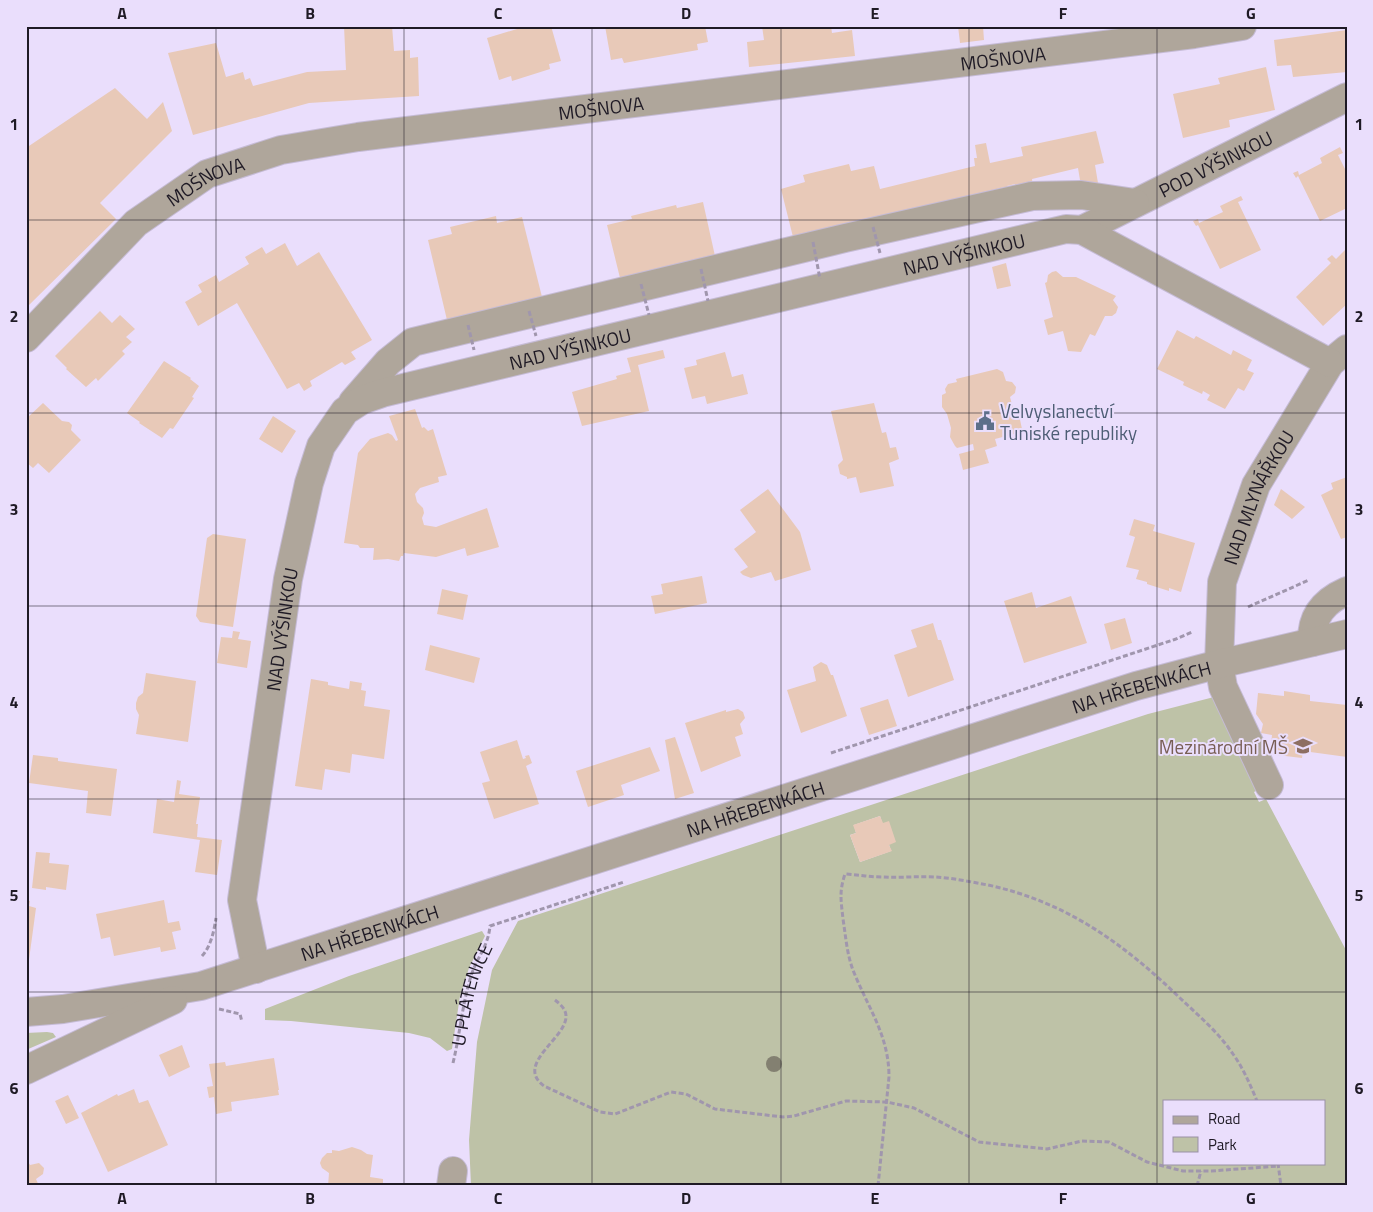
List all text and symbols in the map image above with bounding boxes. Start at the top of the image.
text: A [117,1,127,25]
text: B [305,1,315,25]
text: C [494,1,503,25]
text: D [681,1,691,25]
text: E [871,1,880,25]
text: F [1059,1,1068,25]
text: G [1246,1,1256,25]
street label: MOŠNOVA [958,38,1047,77]
street label: MOŠNOVA [556,87,645,127]
text: 1 [10,112,18,136]
text: 1 [1355,112,1363,136]
street label: POD VÝŠINKOU [1153,122,1277,204]
street label: MOŠNOVA [160,148,248,213]
street label: NAD VÝŠINKOU [900,225,1028,282]
text: 2 [10,304,18,328]
text: 2 [1355,304,1363,328]
street label: NAD VÝŠINKOU [506,319,634,377]
place label: Velvyslanectví Tuniské republiky [1000,396,1137,447]
public building icon: Velvyslanectví Tuniské republiky [974,410,996,432]
street label: NAD MLYNÁŘKOU [1215,424,1301,568]
text: 3 [10,497,18,521]
text: 3 [1355,497,1363,521]
street label: NAD VÝŠINKOU [258,564,305,693]
street label: NA HŘEBENKÁCH [1068,652,1214,720]
text: 4 [10,690,19,714]
text: 4 [1355,690,1364,714]
place label: Mezinárodní MŠ [1159,732,1288,761]
school or university icon: Mezinárodní MŠ [1292,735,1314,757]
street label: NA HŘEBENKÁCH [682,772,828,844]
text: 5 [10,883,19,907]
text: 5 [1355,883,1364,907]
street label: NA HŘEBENKÁCH [297,896,442,968]
street label: U PLÁTENICE [442,938,499,1048]
text: 6 [10,1076,19,1100]
text: 6 [1355,1076,1364,1100]
legend [1163,1100,1326,1164]
text: Road [1208,1107,1240,1130]
text: Park [1208,1133,1237,1156]
text: A [117,1186,127,1210]
text: B [305,1186,315,1210]
text: C [494,1186,503,1210]
text: D [681,1186,691,1210]
text: E [871,1186,880,1210]
text: F [1059,1186,1068,1210]
text: G [1246,1186,1256,1210]

